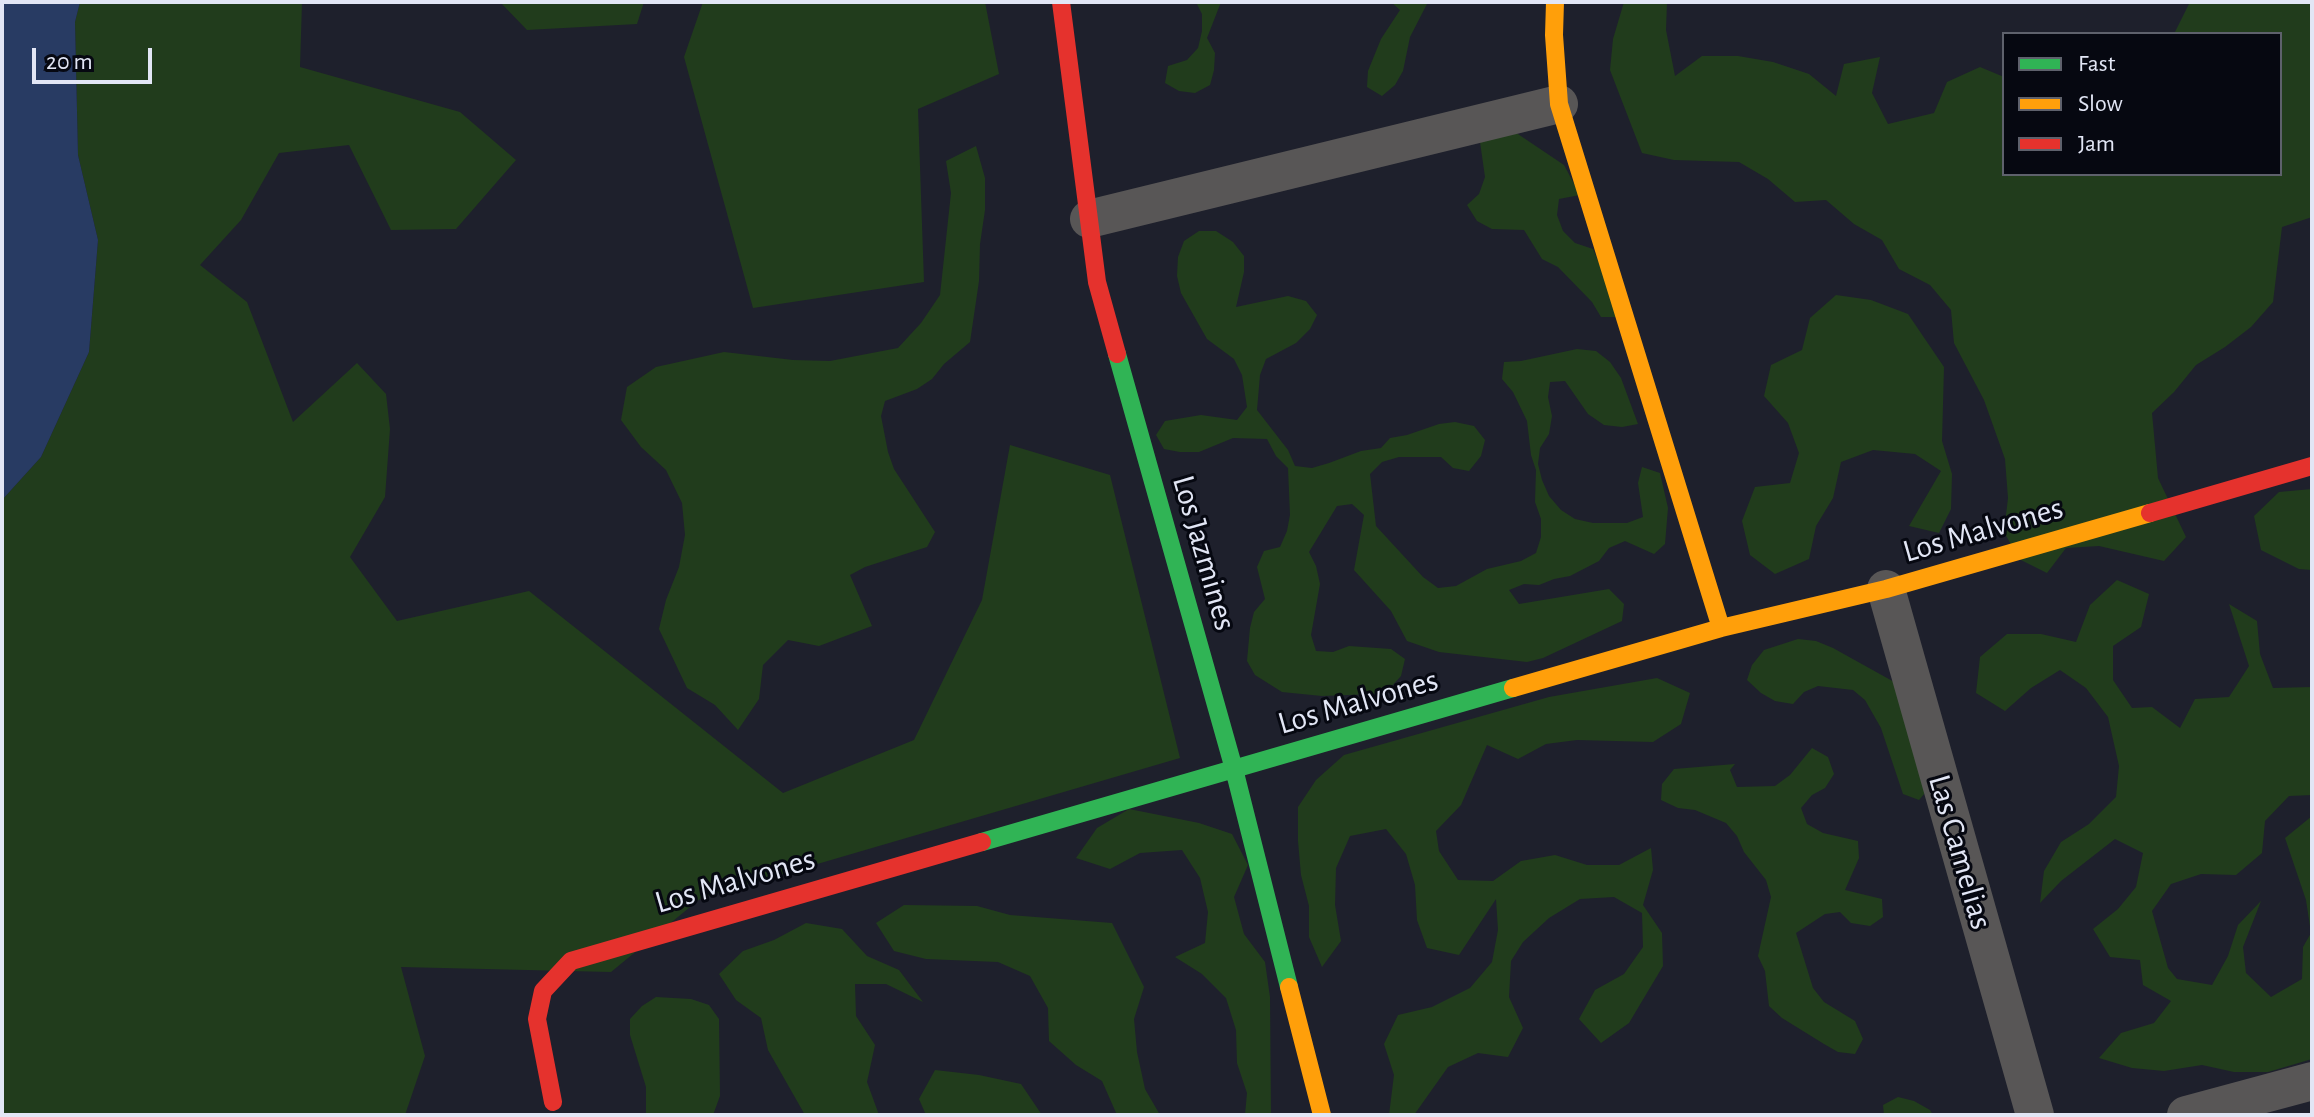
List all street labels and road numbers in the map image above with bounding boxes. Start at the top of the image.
street label: Los Jazmines [1164,471,1244,635]
street label: Los Malvones [1898,489,2068,571]
street label: Los Malvones [1273,661,1443,743]
street label: Las Camelias [1920,770,2000,934]
street label: Los Malvones [650,840,820,922]

